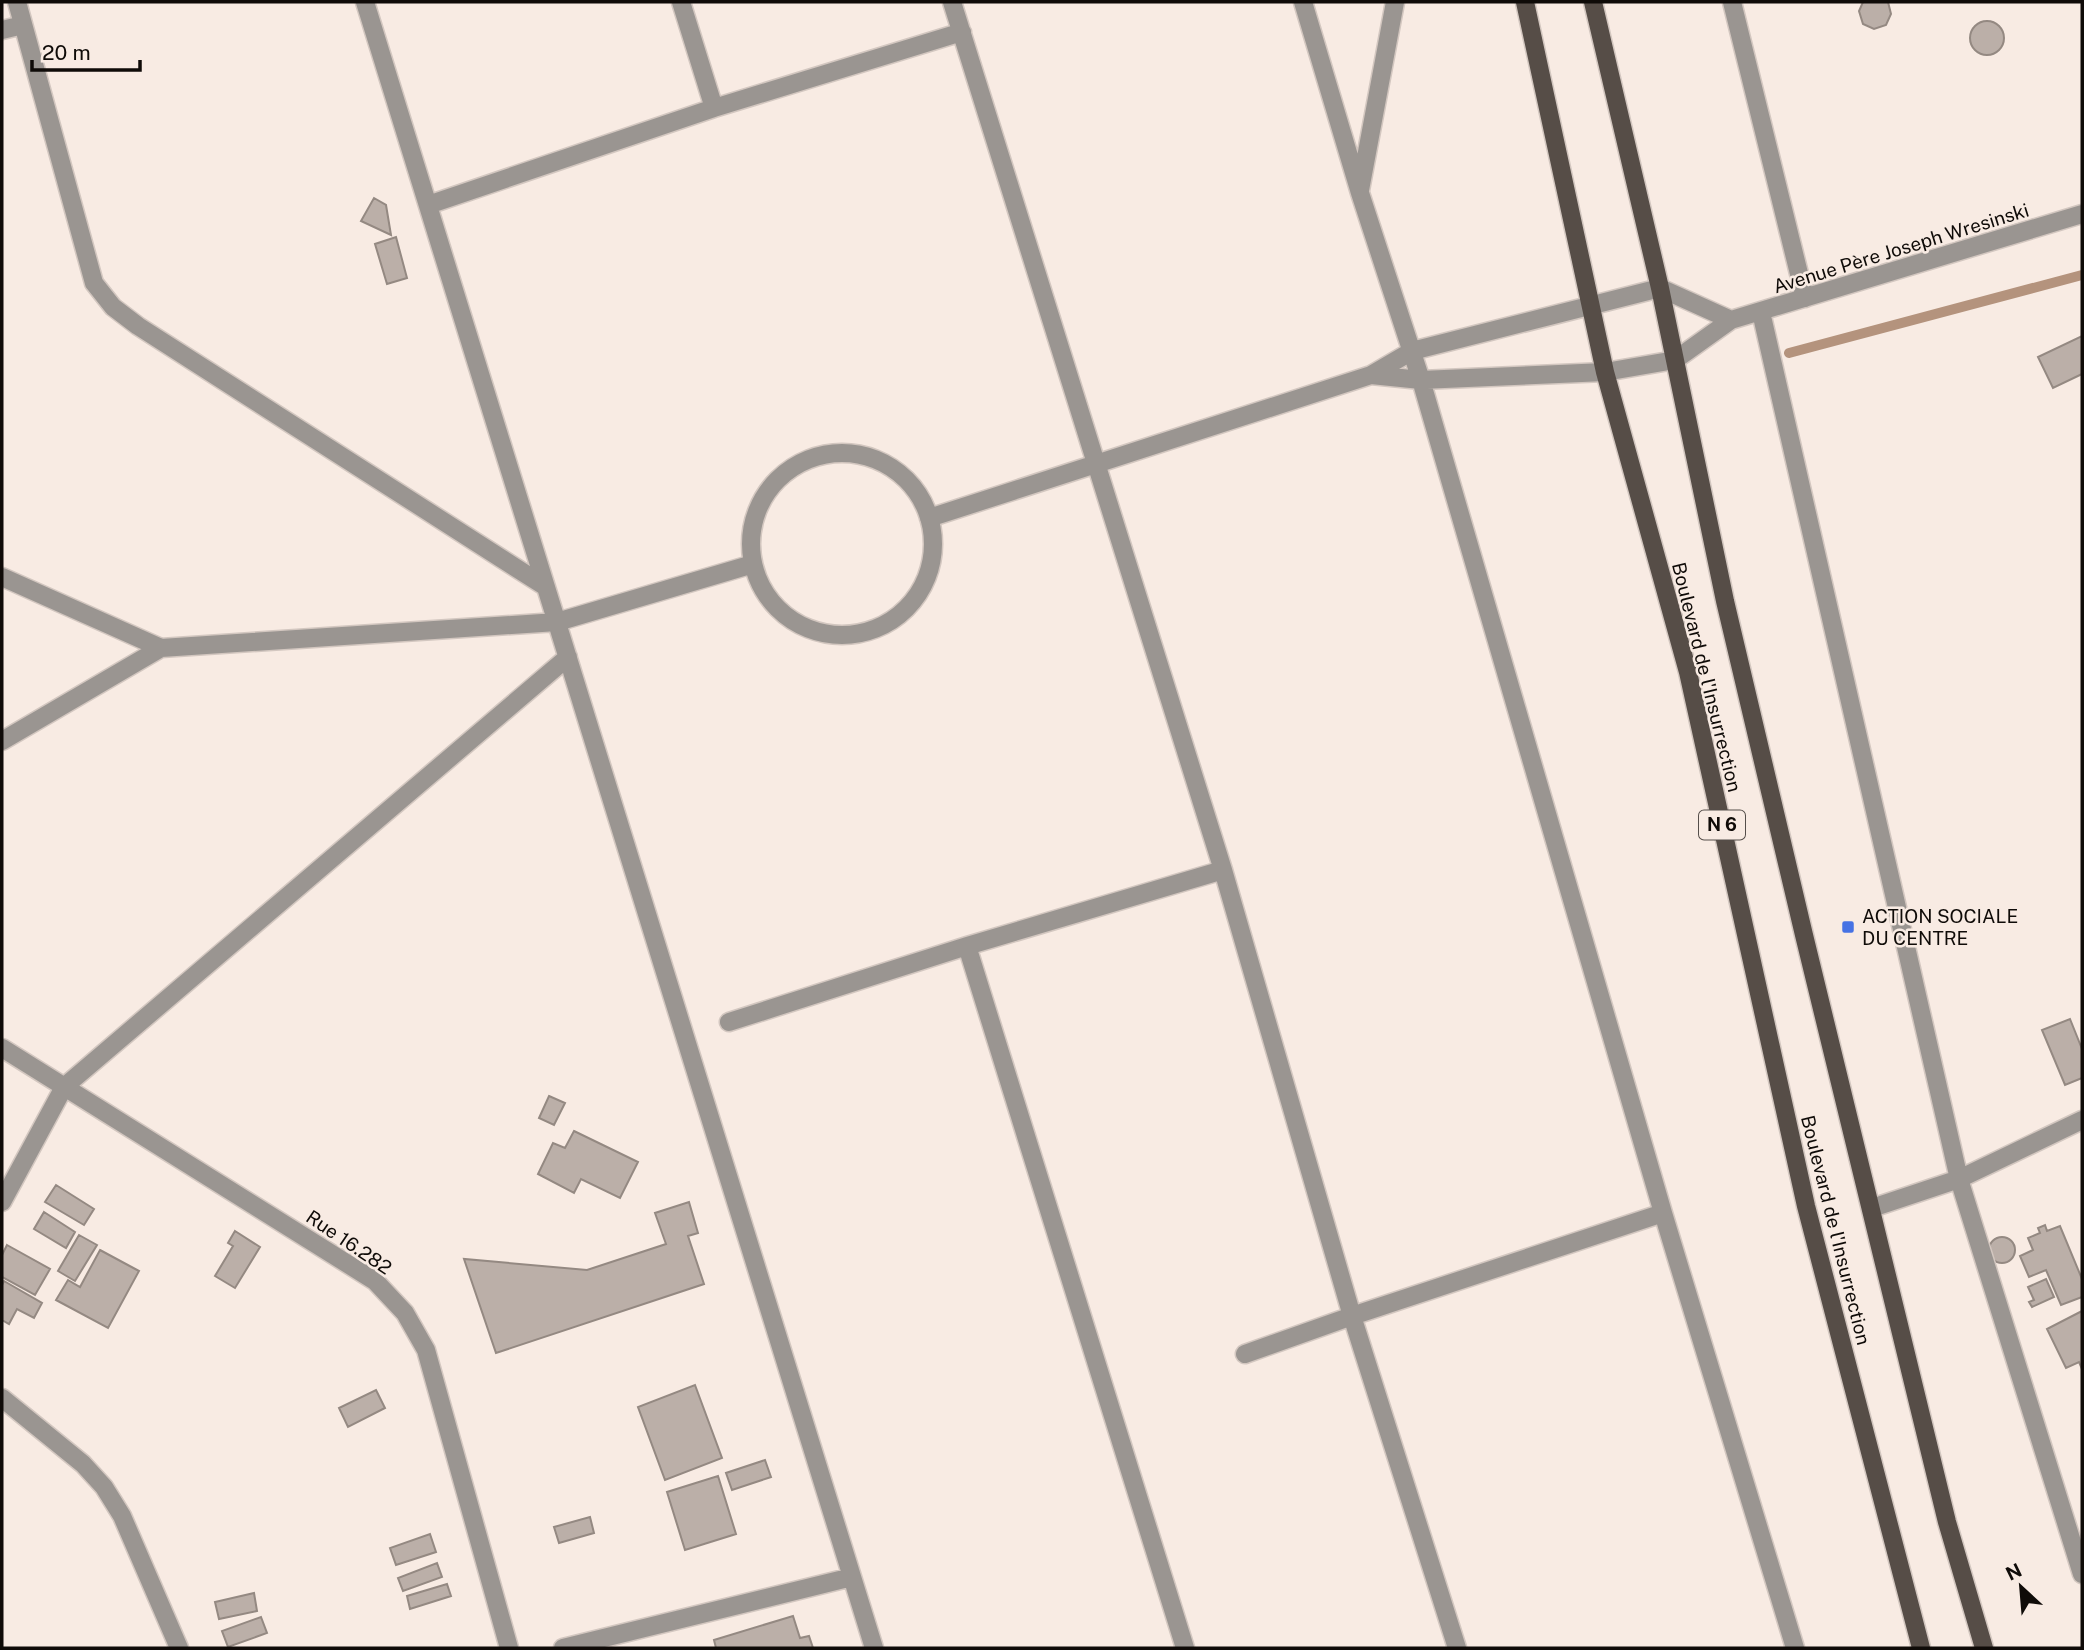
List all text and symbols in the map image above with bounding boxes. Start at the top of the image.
scale bar [32,28,140,72]
text: 20 m [42,40,91,65]
street label: Avenue Père Joseph Wresinski [1771,199,2031,297]
street label: Boulevard de l'Insurrection [1668,560,1746,794]
road number: N 6 [1699,810,1745,840]
place label: ACTION SOCIALE DU CENTRE [1862,905,2018,949]
marker: ACTION SOCIALE DU CENTRE [1840,919,1856,935]
street label: Boulevard de l'Insurrection [1797,1113,1875,1347]
street label: Rue 16.282 [302,1205,396,1279]
north arrow [1986,1552,2056,1622]
text: N [2002,1559,2025,1585]

